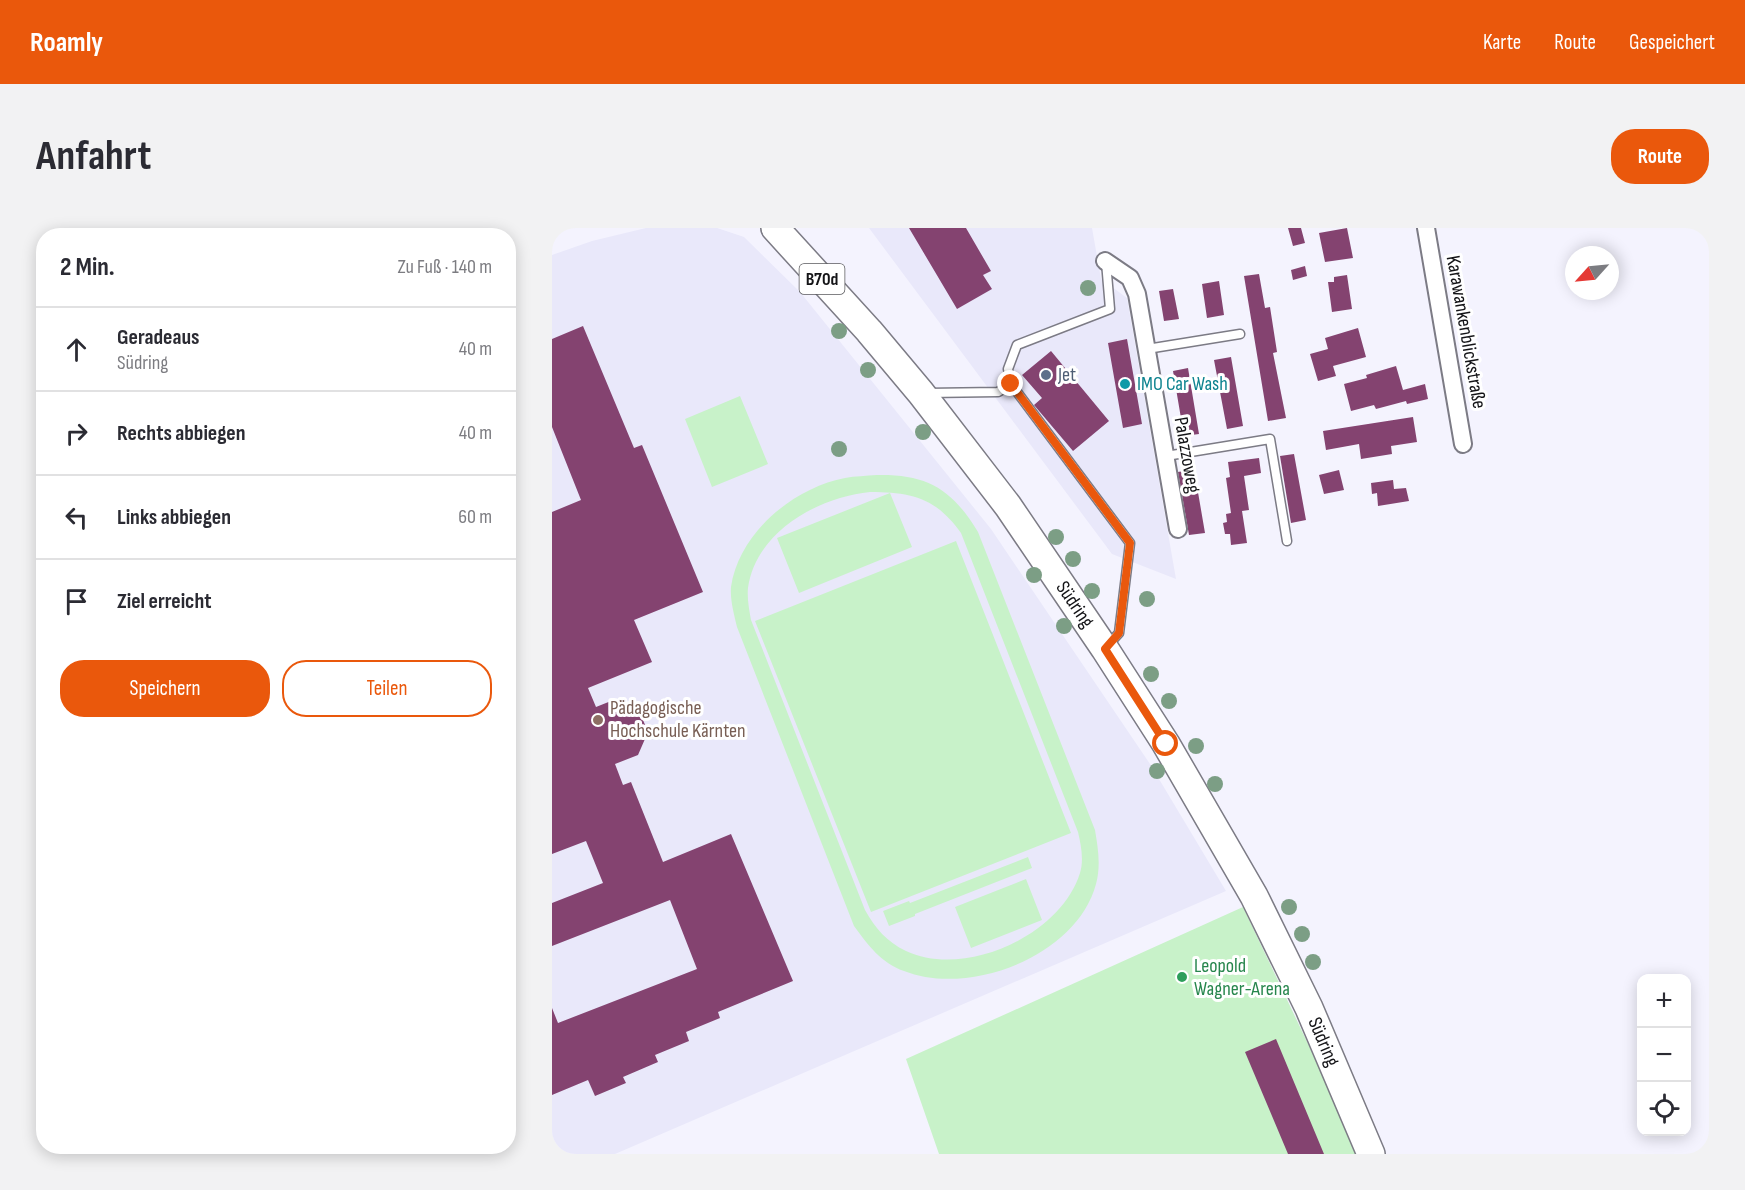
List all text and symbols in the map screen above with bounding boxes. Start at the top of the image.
text: Roamly [30,26,103,59]
text: Karte [1483,30,1521,55]
text: Route [1554,30,1596,55]
text: Gespeichert [1629,30,1715,55]
button: Route [1611,129,1709,184]
text: Anfahrt [36,131,151,182]
north arrow [1565,246,1619,300]
text: 2 Min. [60,252,115,283]
street label: Karawankenblickstraße [1441,254,1491,410]
text: Zu Fuß · 140 m [397,255,492,279]
road number: B70d [800,264,844,294]
text: Geradeaus [117,324,200,351]
icon: ahead [60,333,93,366]
text: 40 m [459,337,492,361]
text: Südring [117,351,168,375]
place label: Jet [1057,363,1076,387]
marker: Jet [1039,368,1053,382]
route end [997,370,1023,396]
place label: IMO Car Wash [1137,372,1228,396]
marker: IMO Car Wash [1118,377,1132,391]
street label: Palazzoweg [1169,415,1205,495]
icon: right [60,417,93,450]
text: Rechts abbiegen [117,420,246,447]
text: 40 m [459,421,492,445]
icon: left [60,501,93,534]
text: Links abbiegen [117,504,231,531]
text: 60 m [458,505,492,529]
street label: Südring [1050,577,1099,632]
icon: arrive [60,585,93,618]
text: Ziel erreicht [117,588,212,615]
button: Speichern [60,660,270,717]
button: Teilen [282,660,492,717]
place label: Pädagogische Hochschule Kärnten [610,696,746,743]
marker: Pädagogische Hochschule Kärnten [591,713,605,727]
route start [1152,730,1178,756]
place label: Leopold Wagner-Arena [1194,954,1290,1001]
marker: Leopold Wagner-Arena [1175,970,1189,984]
map controls [1637,974,1691,1136]
button: + [1637,974,1691,1028]
street label: Südring [1302,1014,1345,1070]
button: − [1637,1028,1691,1082]
button: locate [1637,1082,1691,1136]

